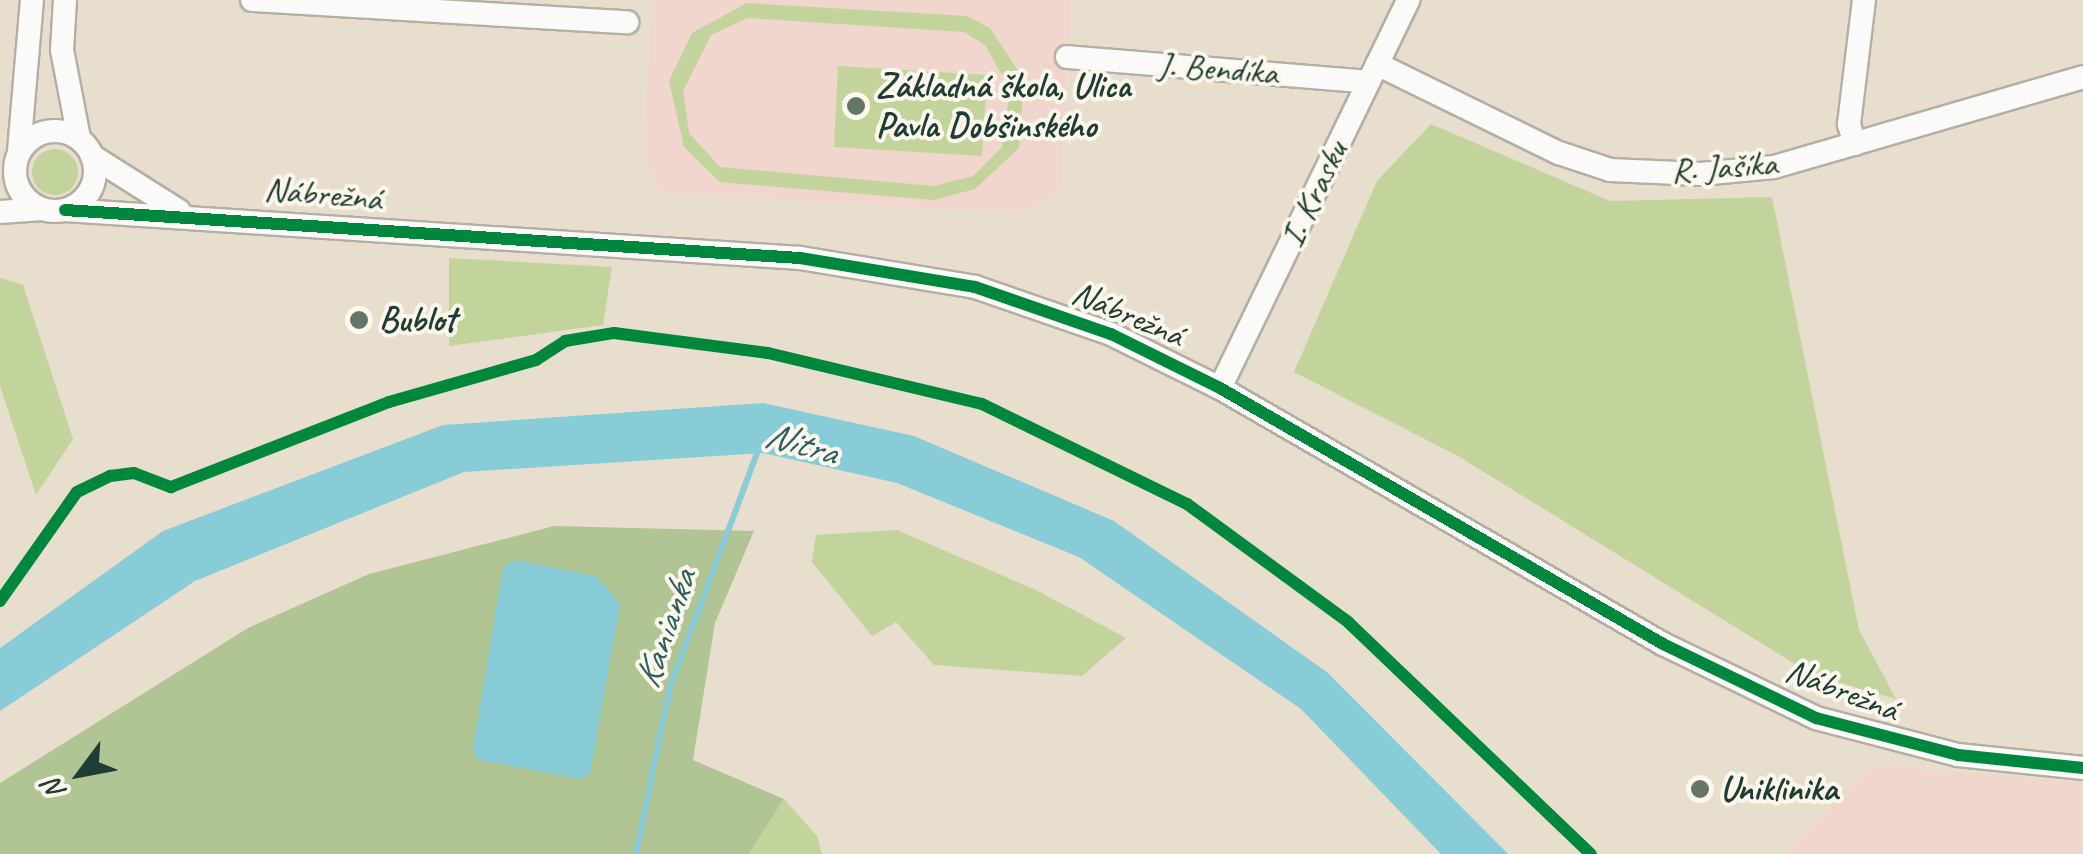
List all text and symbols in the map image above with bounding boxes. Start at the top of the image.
street label: J. Bendíka [1157,44,1279,94]
place label: Základná škola, Ulica Pavla Dobšinského [876,65,1130,147]
marker: Základná škola, Ulica Pavla Dobšinského [845,95,867,117]
street label: I. Krasku [1271,134,1357,254]
street label: R. Jašíka [1669,142,1779,192]
street label: Nábrežná [263,168,383,220]
street label: Nábrežná [1066,272,1190,356]
place label: Bublot [379,299,456,341]
marker: Bublot [348,309,370,331]
water label: Nitra [760,411,842,475]
water label: Kanianka [624,564,706,694]
street label: Nábrežná [1780,649,1904,731]
north arrow [30,724,130,824]
place label: Uniklinika [1720,768,1838,810]
text: N [35,774,74,807]
marker: Uniklinika [1689,778,1711,800]

